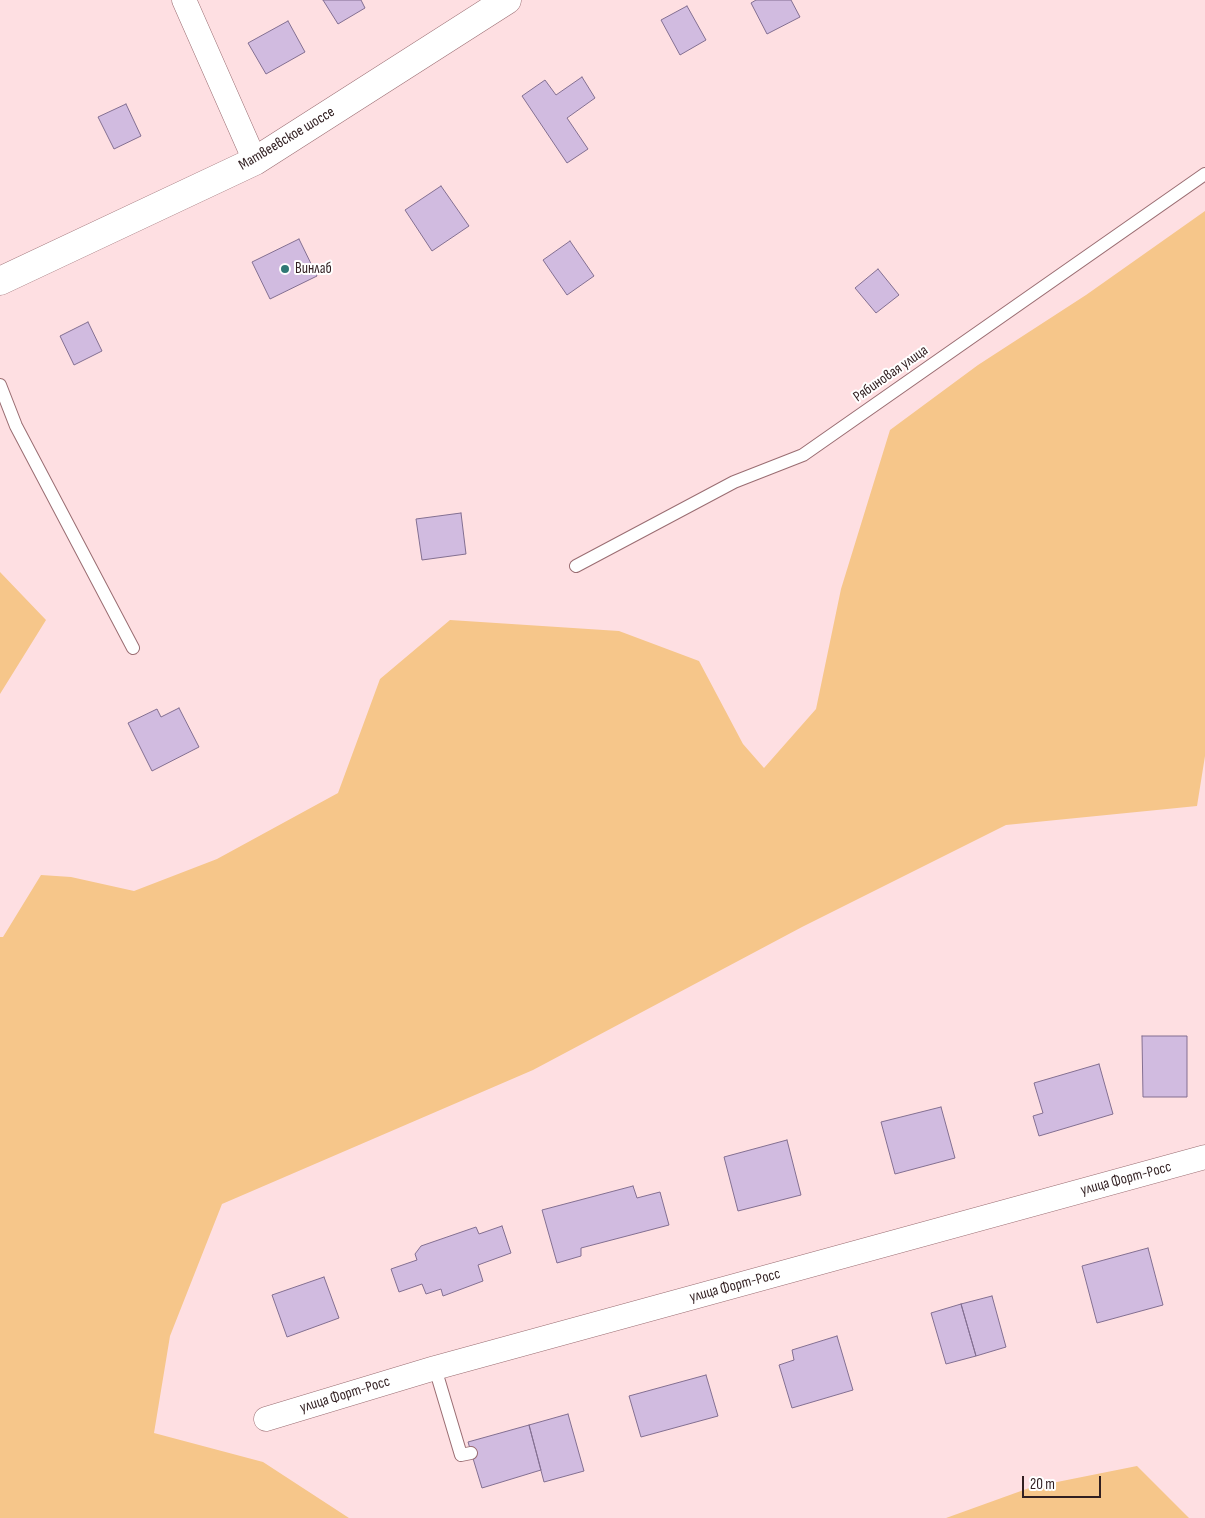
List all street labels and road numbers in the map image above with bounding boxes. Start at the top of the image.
street label: Матвеевское шоссе [236,103,338,175]
street label: Рябиновая улица [850,342,932,406]
street label: улица Форт-Росс [1079,1158,1173,1200]
street label: улица Форт-Росс [688,1265,782,1307]
street label: улица Форт-Росс [298,1373,392,1417]

